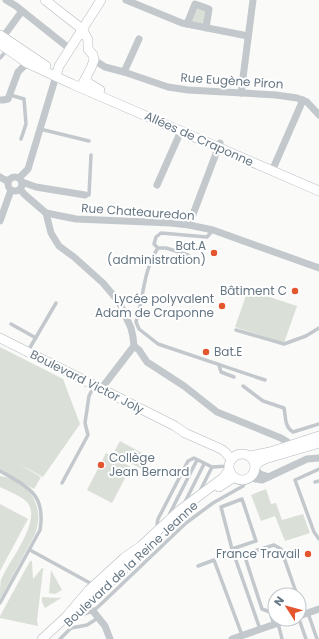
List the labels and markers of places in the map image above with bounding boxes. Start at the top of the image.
place label: Bat.A (administration) [107,237,206,268]
marker: Bat.A (administration) [209,248,219,258]
place label: Bâtiment C [220,282,287,299]
marker: Bâtiment C [290,286,300,296]
place label: Lycée polyvalent Adam de Craponne [95,290,214,321]
marker: Lycée polyvalent Adam de Craponne [217,301,227,311]
place label: Bat.E [214,343,243,360]
marker: Bat.E [201,347,211,357]
place label: Collège Jean Bernard [109,449,189,480]
marker: Collège Jean Bernard [96,460,106,470]
place label: France Travail [216,545,300,562]
marker: France Travail [303,549,313,559]

